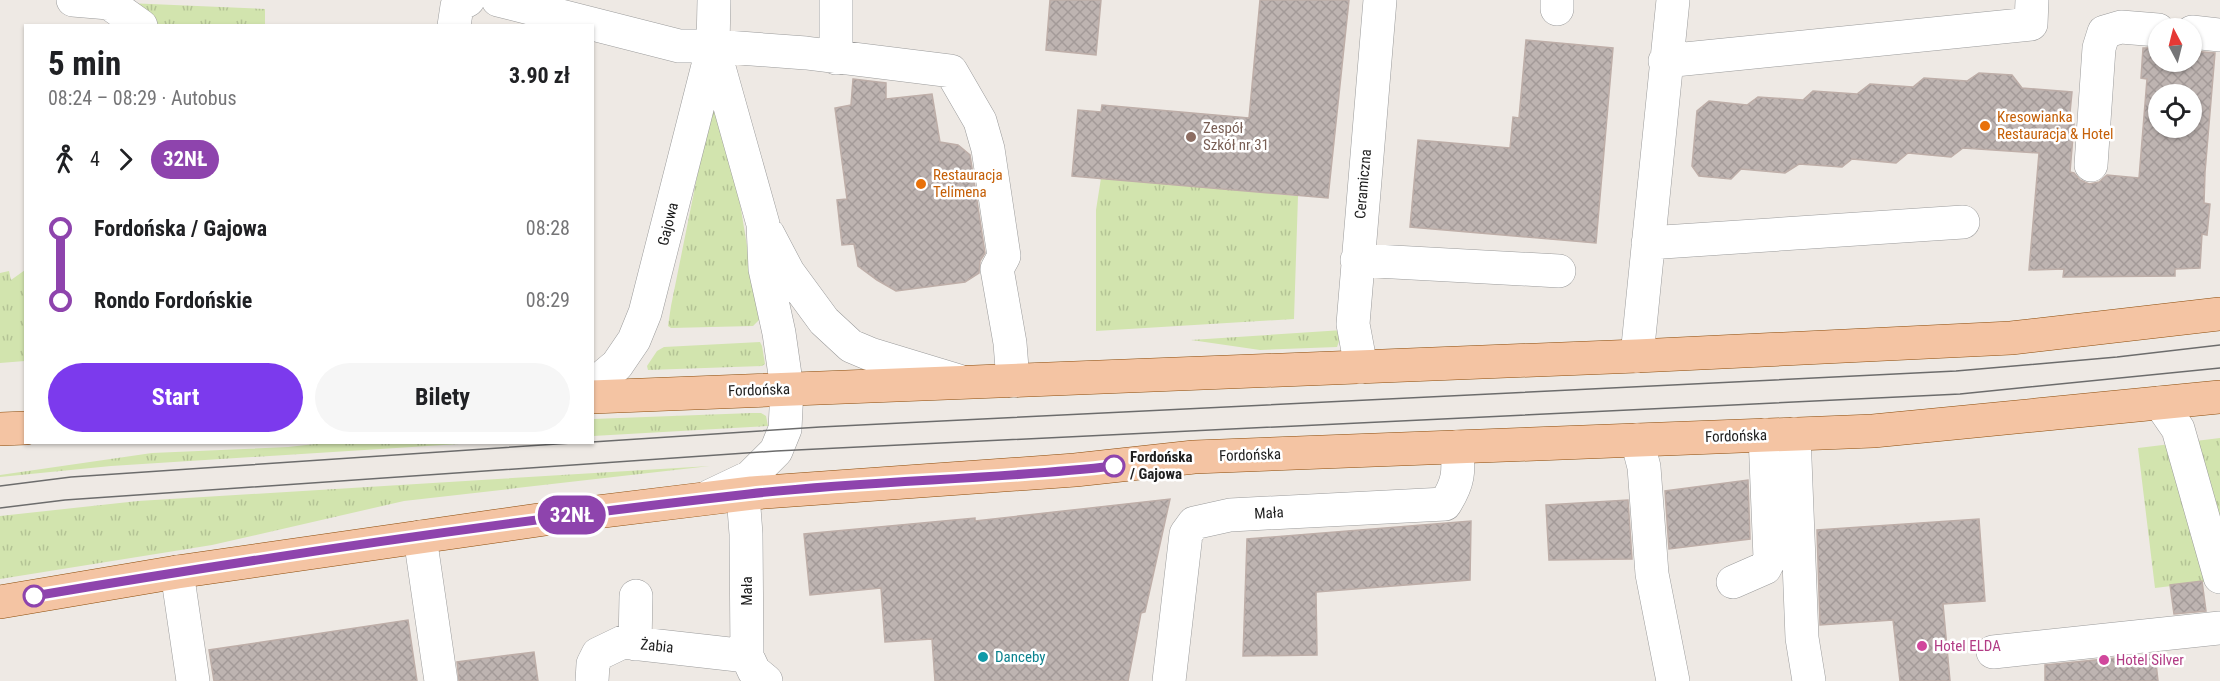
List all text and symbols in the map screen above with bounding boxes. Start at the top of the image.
north arrow [2148,18,2202,72]
map controls [2148,18,2202,138]
text: 5 min [48,44,121,83]
text: 3.90 zł [509,63,570,88]
button: locate [2148,84,2202,138]
text: 08:24 – 08:29 · Autobus [48,86,237,110]
place label: Kresowianka Restauracja & Hotel [1997,108,2113,143]
place label: Zespół Szkół nr 31 [1203,119,1269,154]
marker: Kresowianka Restauracja & Hotel [1978,119,1992,133]
marker: Zespół Szkół nr 31 [1184,130,1198,144]
icon: walk [48,143,81,176]
icon: forward [109,143,142,176]
text: 4 [90,147,100,171]
text: 32NŁ [163,147,207,171]
street label: Ceramiczna [1351,148,1375,220]
place label: Restauracja Telimena [933,166,1003,201]
marker: Restauracja Telimena [914,177,928,191]
street label: Gajowa [654,201,682,247]
text: Fordońska / Gajowa [94,216,267,241]
text: 08:28 [526,216,570,240]
text: Rondo Fordońskie [94,288,252,313]
text: 08:29 [526,288,570,312]
button: Start [48,363,303,432]
button: Bilety [315,363,570,432]
street label: Fordońska [728,380,790,400]
street label: Fordońska [1705,426,1767,446]
street label: Fordońska [1219,445,1281,465]
place label: Fordońska / Gajowa [1130,448,1193,483]
marker: Fordońska / Gajowa [1103,455,1125,477]
line badge: 32NŁ [530,496,614,534]
text: 32NŁ [550,503,594,527]
street label: Mała [1254,503,1284,523]
street label: Mała [738,576,756,606]
unlabelled marker [23,585,45,607]
street label: Żabia [640,635,674,657]
place label: Hotel ELDA [1934,637,2001,655]
marker: Hotel ELDA [1915,639,1929,653]
place label: Danceby [995,648,1046,666]
marker: Danceby [976,650,990,664]
place label: Hotel Silver [2116,651,2184,669]
marker: Hotel Silver [2097,653,2111,667]

